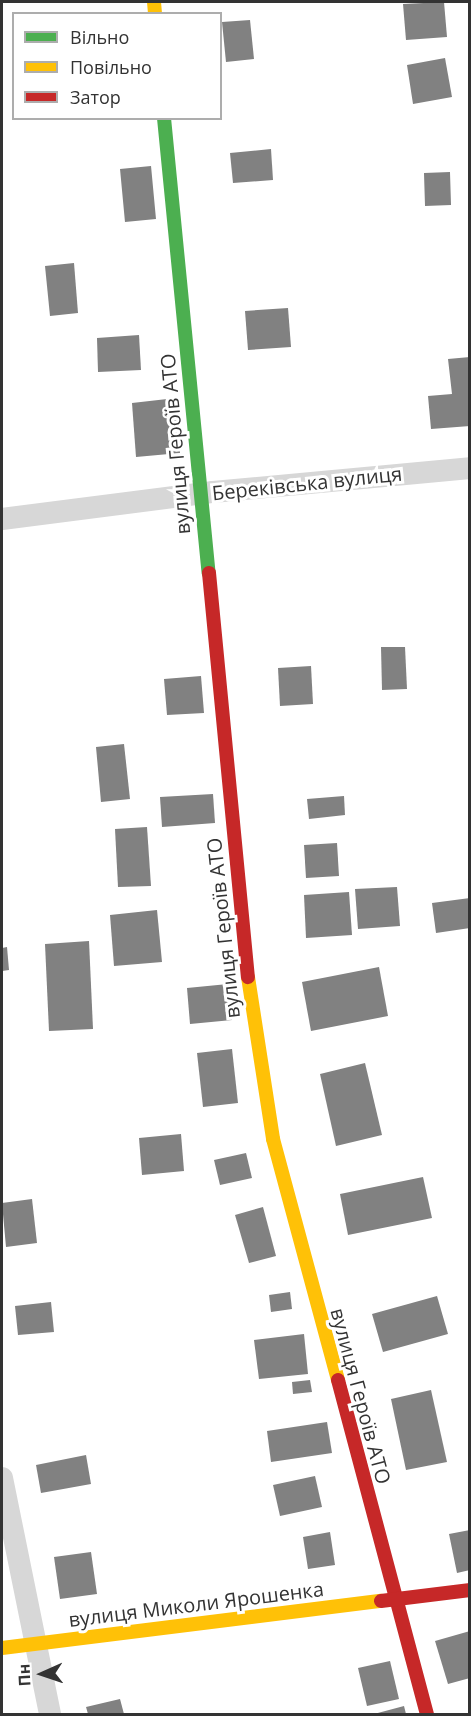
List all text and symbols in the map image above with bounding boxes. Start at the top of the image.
legend [12,12,222,120]
text: Вільно [70,25,129,49]
text: Повільно [70,55,152,79]
text: Затор [70,85,121,109]
street label: вулиця Героїв АТО [155,353,195,535]
street label: Береківська вулиця [211,461,403,505]
street label: вулиця Героїв АТО [202,837,244,1019]
street label: вулиця Героїв АТО [326,1305,396,1487]
street label: вулиця Миколи Ярошенка [67,1576,325,1632]
north arrow [12,1644,72,1704]
text: Пн [12,1663,36,1687]

